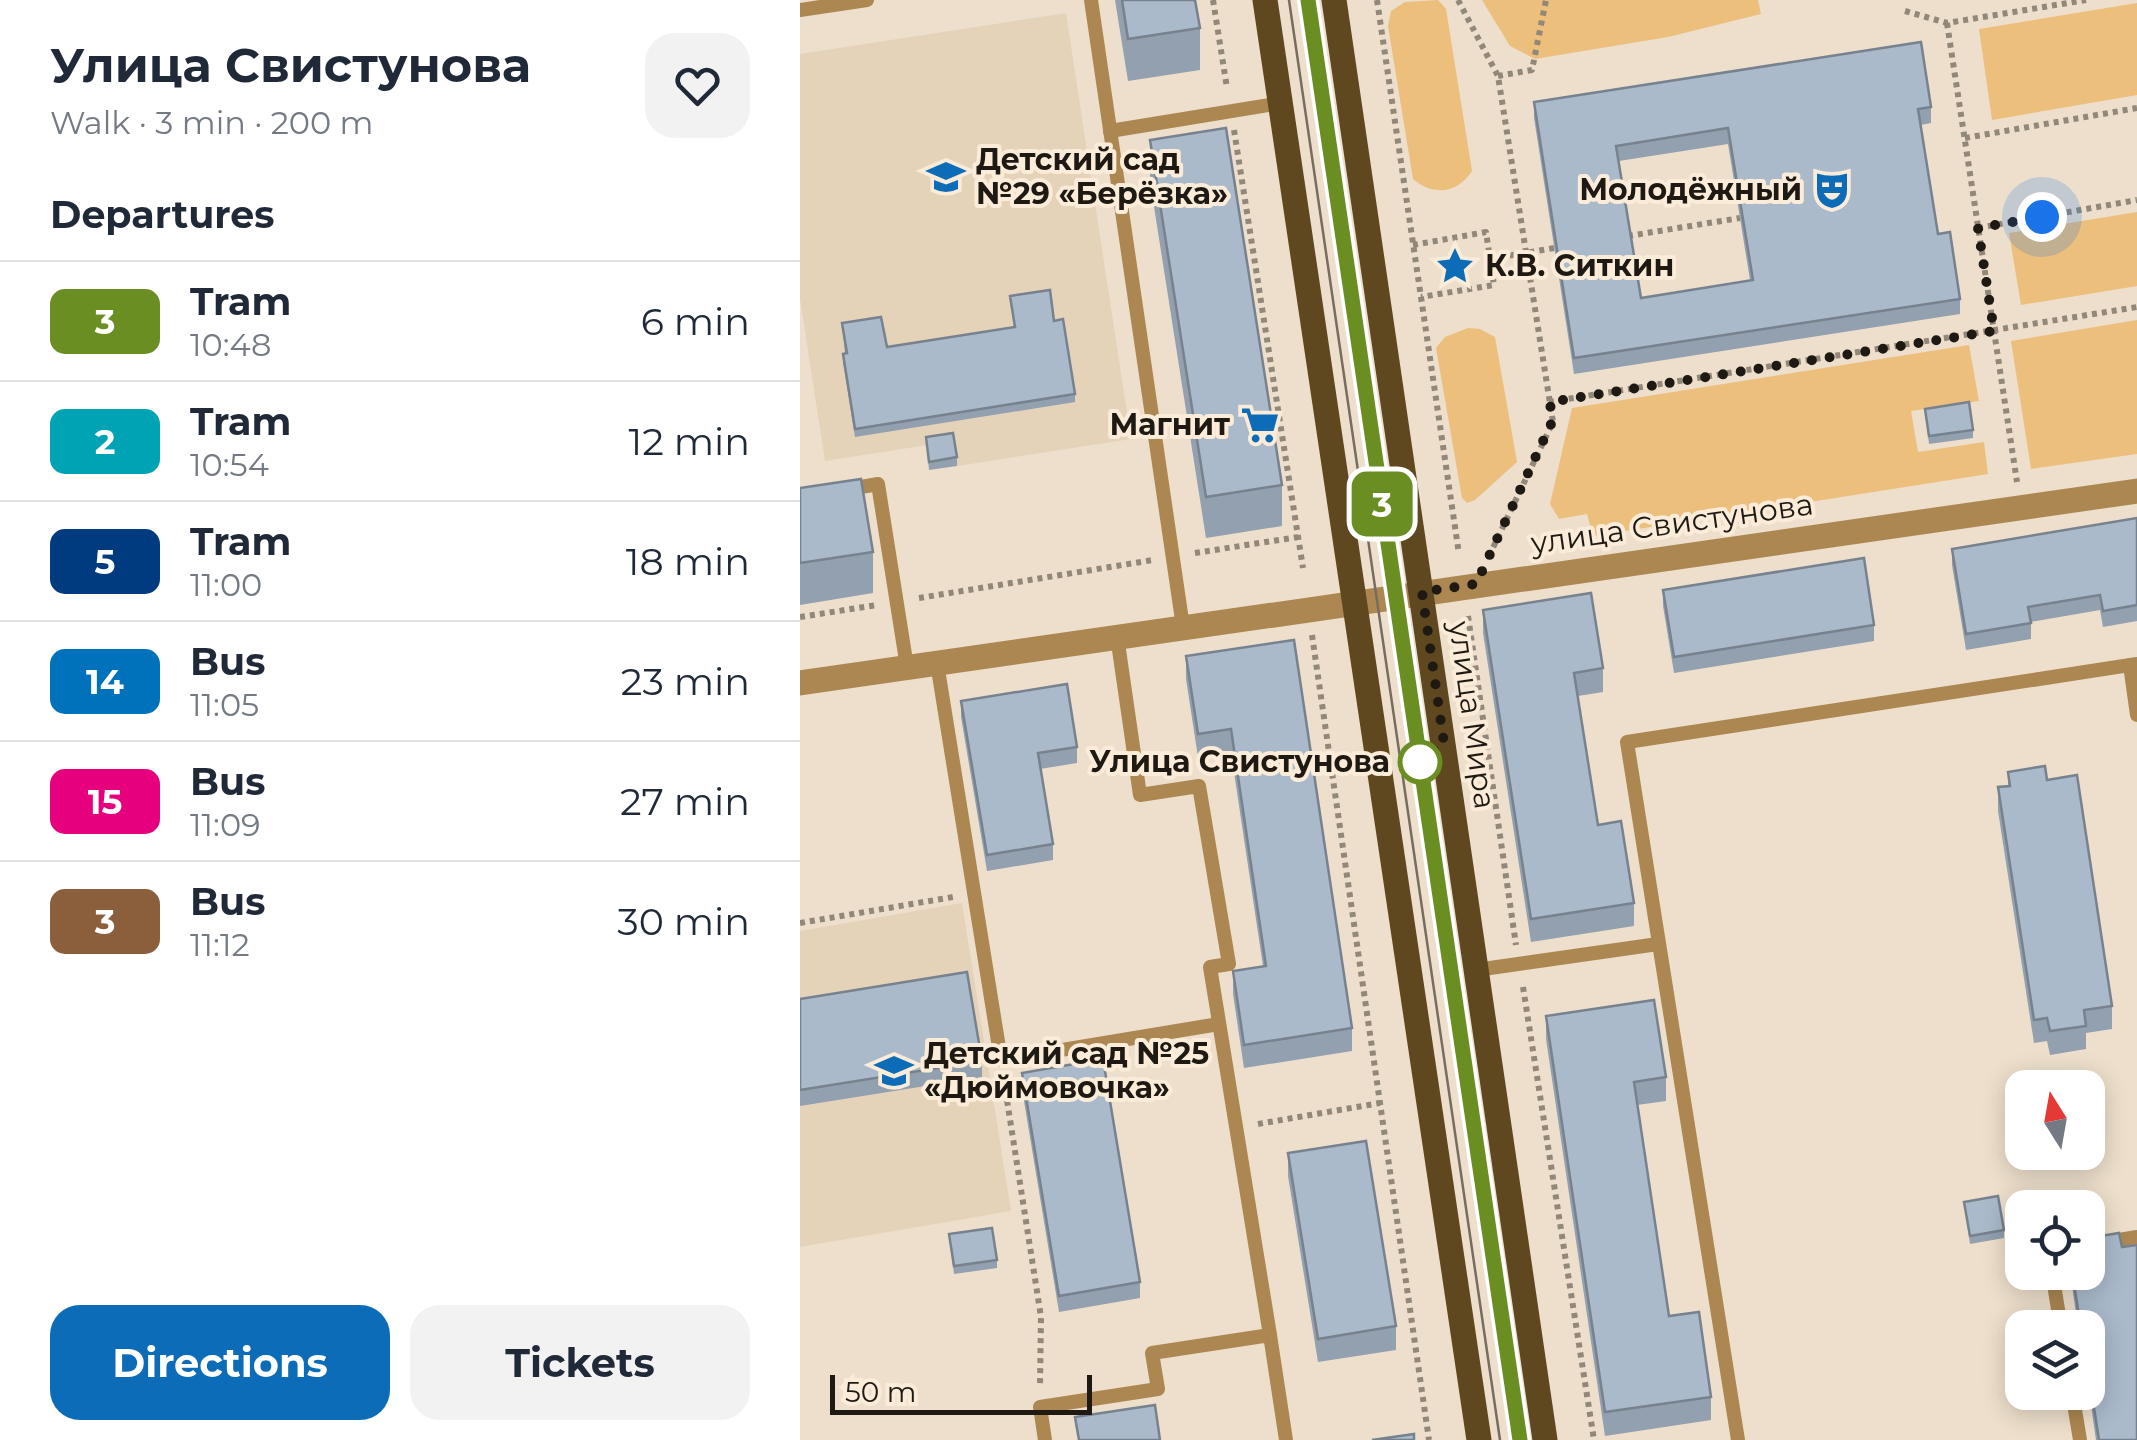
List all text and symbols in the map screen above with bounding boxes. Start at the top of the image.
button: heart [645,33,750,138]
text: Улица Свистунова [50,36,531,94]
text: Walk · 3 min · 200 m [50,103,374,142]
place label: Детский сад №29 «Берёзка» [976,141,1228,212]
school or university icon: Детский сад №29 «Берёзка» [925,156,967,198]
theatre icon: Молодёжный [1811,169,1853,211]
place label: Молодёжный [1579,171,1802,208]
text: Departures [50,191,274,238]
your location [2017,192,2067,242]
place icon: К.В. Ситкин [1434,245,1476,287]
place label: К.В. Ситкин [1485,247,1674,284]
text: Tram [190,278,291,325]
text: 6 min [641,298,750,345]
text: 3 [95,300,115,343]
text: 10:48 [190,325,271,364]
text: Tram [190,398,291,445]
supermarket icon: Магнит [1239,404,1281,446]
place label: Магнит [1109,406,1230,443]
text: 12 min [629,418,750,465]
text: 2 [95,420,115,463]
text: 10:54 [190,445,269,484]
line badge: 3 [1350,472,1414,536]
text: 3 [1372,483,1392,526]
street label: улица Свистунова [1528,485,1815,562]
text: Tram [190,518,291,565]
text: 18 min [626,538,750,585]
text: 5 [95,540,115,583]
text: 11:00 [190,565,262,604]
street label: улица Мира [1441,618,1504,811]
text: Bus [190,638,265,685]
text: 23 min [621,658,750,705]
text: 14 [86,660,124,703]
text: 11:05 [190,685,259,724]
marker: Улица Свистунова [1399,741,1441,783]
place label: Улица Свистунова [1089,743,1390,780]
text: Bus [190,758,265,805]
text: 27 min [620,778,750,825]
text: 15 [88,780,122,823]
text: 11:09 [190,805,261,844]
text: Bus [190,878,265,925]
text: 30 min [617,898,750,945]
text: 3 [95,900,115,943]
text: 11:12 [190,925,250,964]
place label: Детский сад №25 «Дюймовочка» [924,1035,1209,1106]
school or university icon: Детский сад №25 «Дюймовочка» [873,1050,915,1092]
north arrow [2005,1070,2105,1170]
map controls [2005,1070,2105,1410]
button: locate [2005,1190,2105,1290]
button: Directions [50,1305,390,1420]
button: Tickets [410,1305,750,1420]
button: layers [2005,1310,2105,1410]
scale bar [830,1370,1092,1414]
text: 50 m [845,1375,916,1409]

